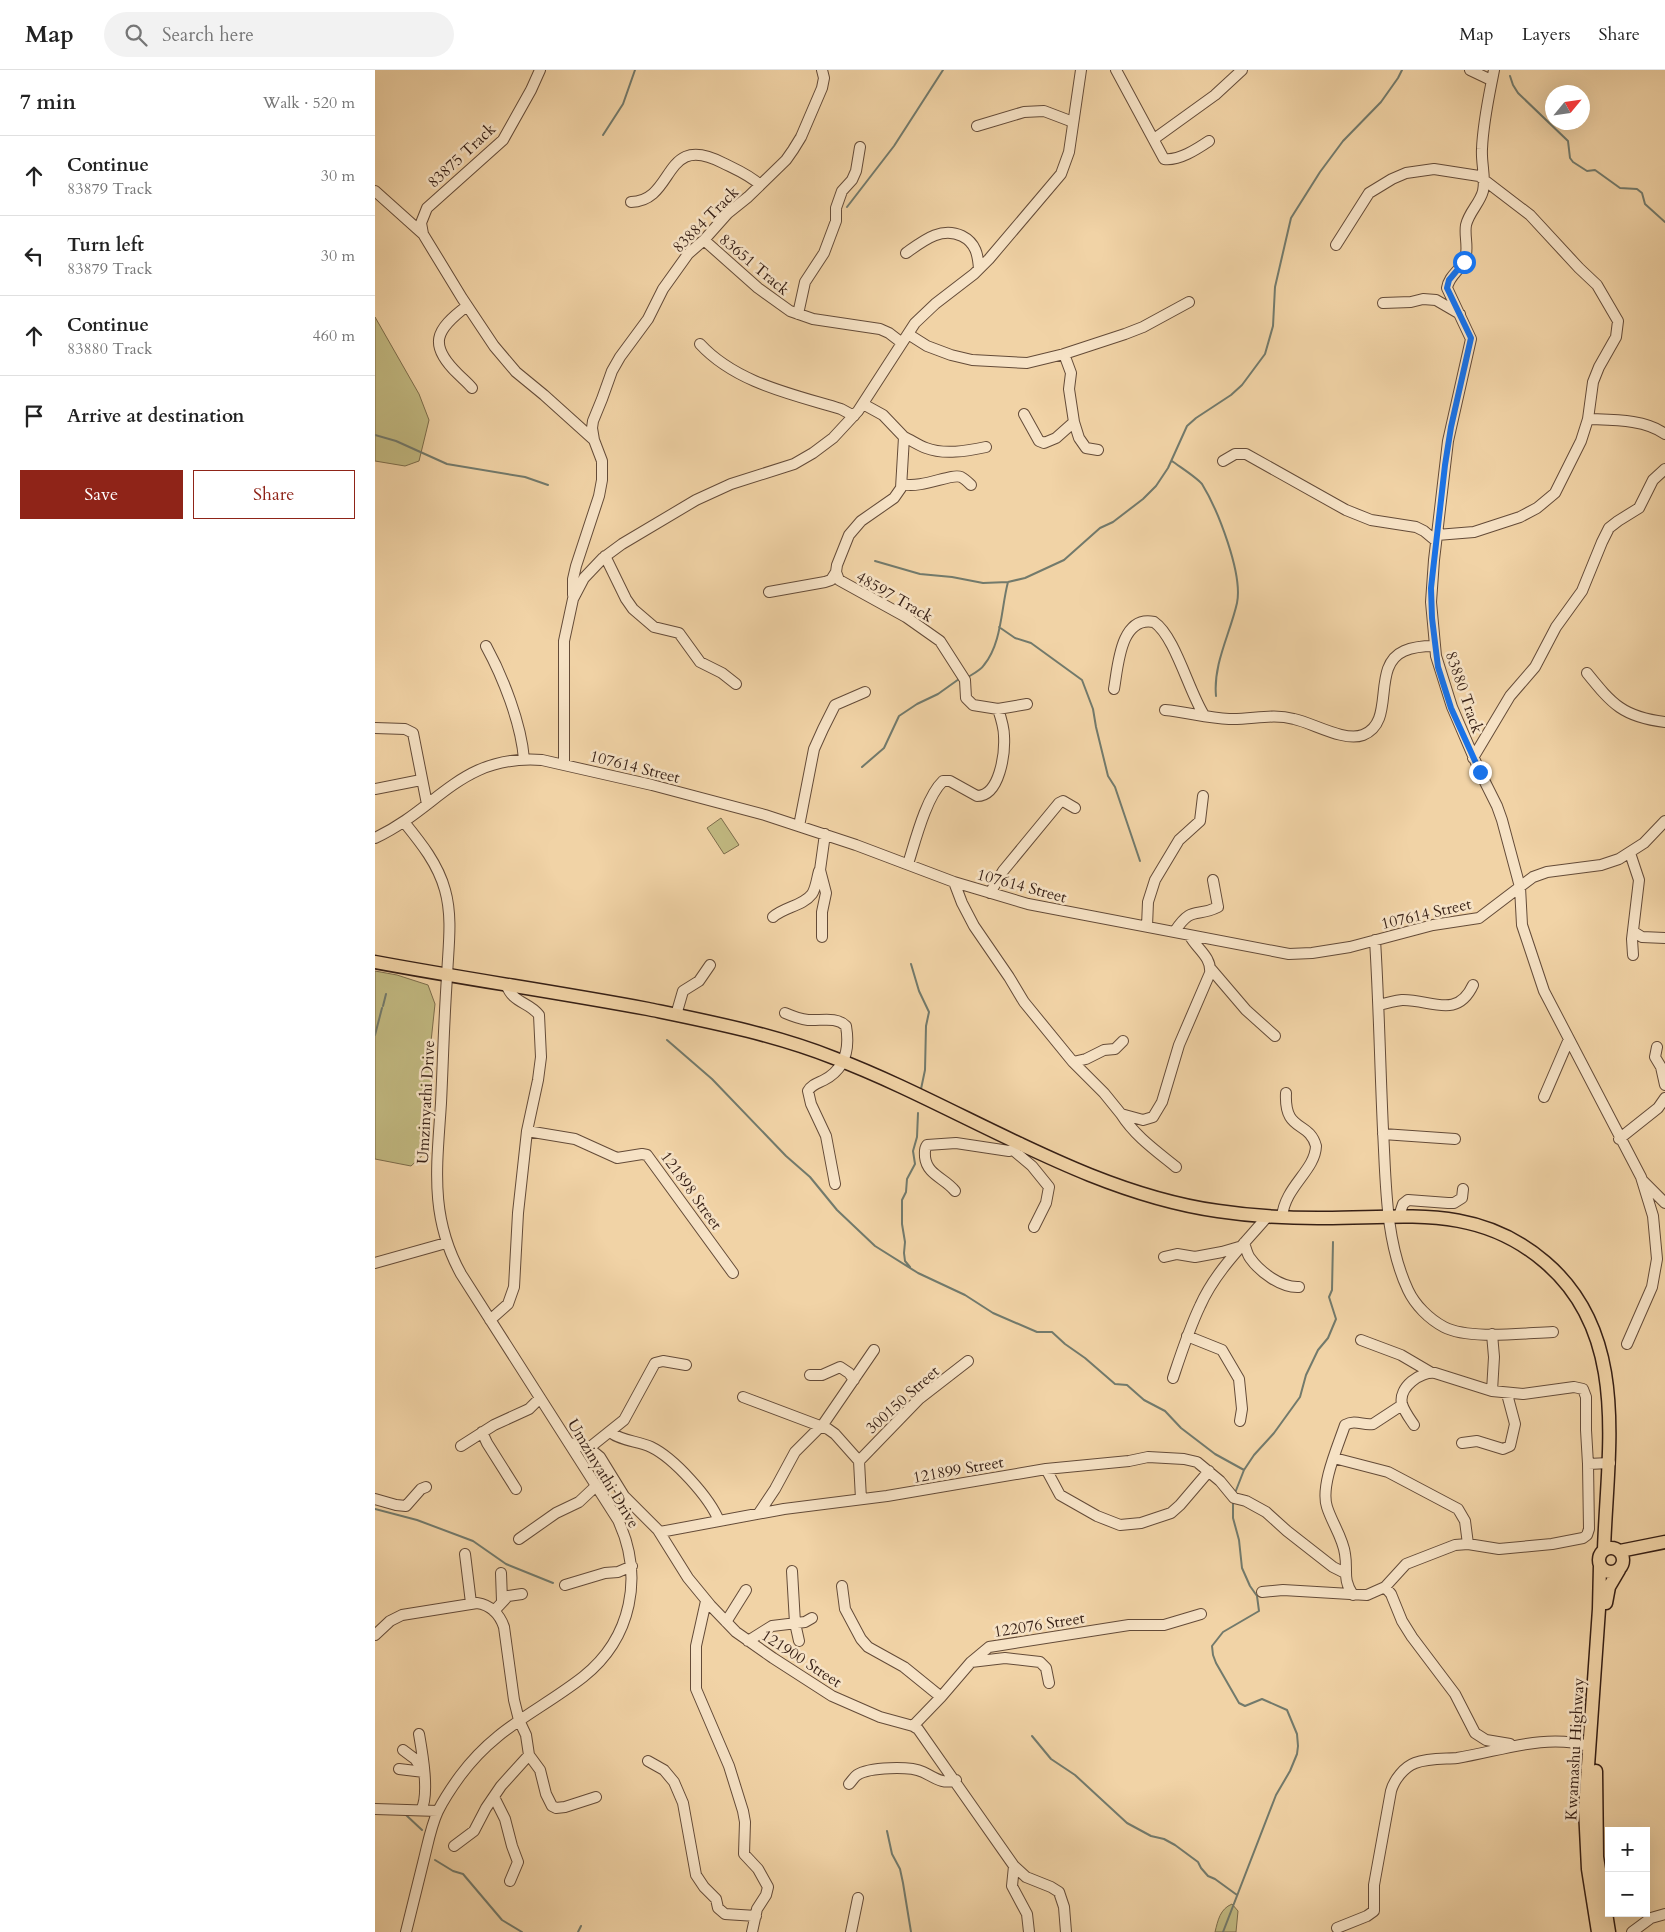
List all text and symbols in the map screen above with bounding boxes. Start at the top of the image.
search box [104,12,454,57]
text: Map [25,18,74,51]
icon: search [122,21,150,49]
text: Search here [162,22,254,48]
text: Map [1459,22,1494,47]
text: Layers [1522,22,1571,47]
text: Share [1599,22,1640,47]
north arrow [1545,85,1590,130]
text: 7 min [20,88,76,117]
text: Walk · 520 m [263,92,355,114]
street label: 83875 Track [423,118,501,193]
text: Continue [67,152,149,178]
icon: ahead [20,162,48,190]
text: 30 m [321,165,355,187]
text: 83879 Track [67,178,153,200]
street label: 83884 Track [668,181,744,258]
street label: 83651 Track [714,229,795,301]
text: Turn left [67,232,144,258]
icon: left [20,242,48,270]
text: 30 m [321,245,355,267]
route start [1453,251,1476,274]
text: 83879 Track [67,258,153,280]
text: Continue [67,312,149,338]
icon: ahead [20,322,48,350]
text: 460 m [313,325,355,347]
text: 83880 Track [67,338,153,360]
icon: arrive [20,402,48,430]
text: Arrive at destination [67,403,244,429]
button: Save [20,470,183,519]
button: Share [193,470,355,519]
street label: 48597 Track [852,566,937,628]
street label: 83880 Track [1440,648,1489,737]
street label: 107614 Street [587,745,682,789]
route end [1469,761,1492,784]
street label: 107614 Street [974,863,1069,908]
street label: 107614 Street [1379,893,1474,935]
street label: Umzinyathi Drive [412,1040,440,1165]
street label: 121898 Street [655,1147,727,1234]
street label: 300150 Street [861,1361,944,1439]
street label: Umzinyathi Drive [562,1415,645,1532]
street label: 121899 Street [911,1451,1005,1489]
street label: 122076 Street [992,1607,1086,1643]
street label: 121900 Street [757,1625,846,1693]
street label: Kwamashu Highway [1560,1676,1590,1821]
map controls [1605,1827,1650,1917]
button: + [1605,1827,1650,1872]
button: − [1605,1872,1650,1917]

